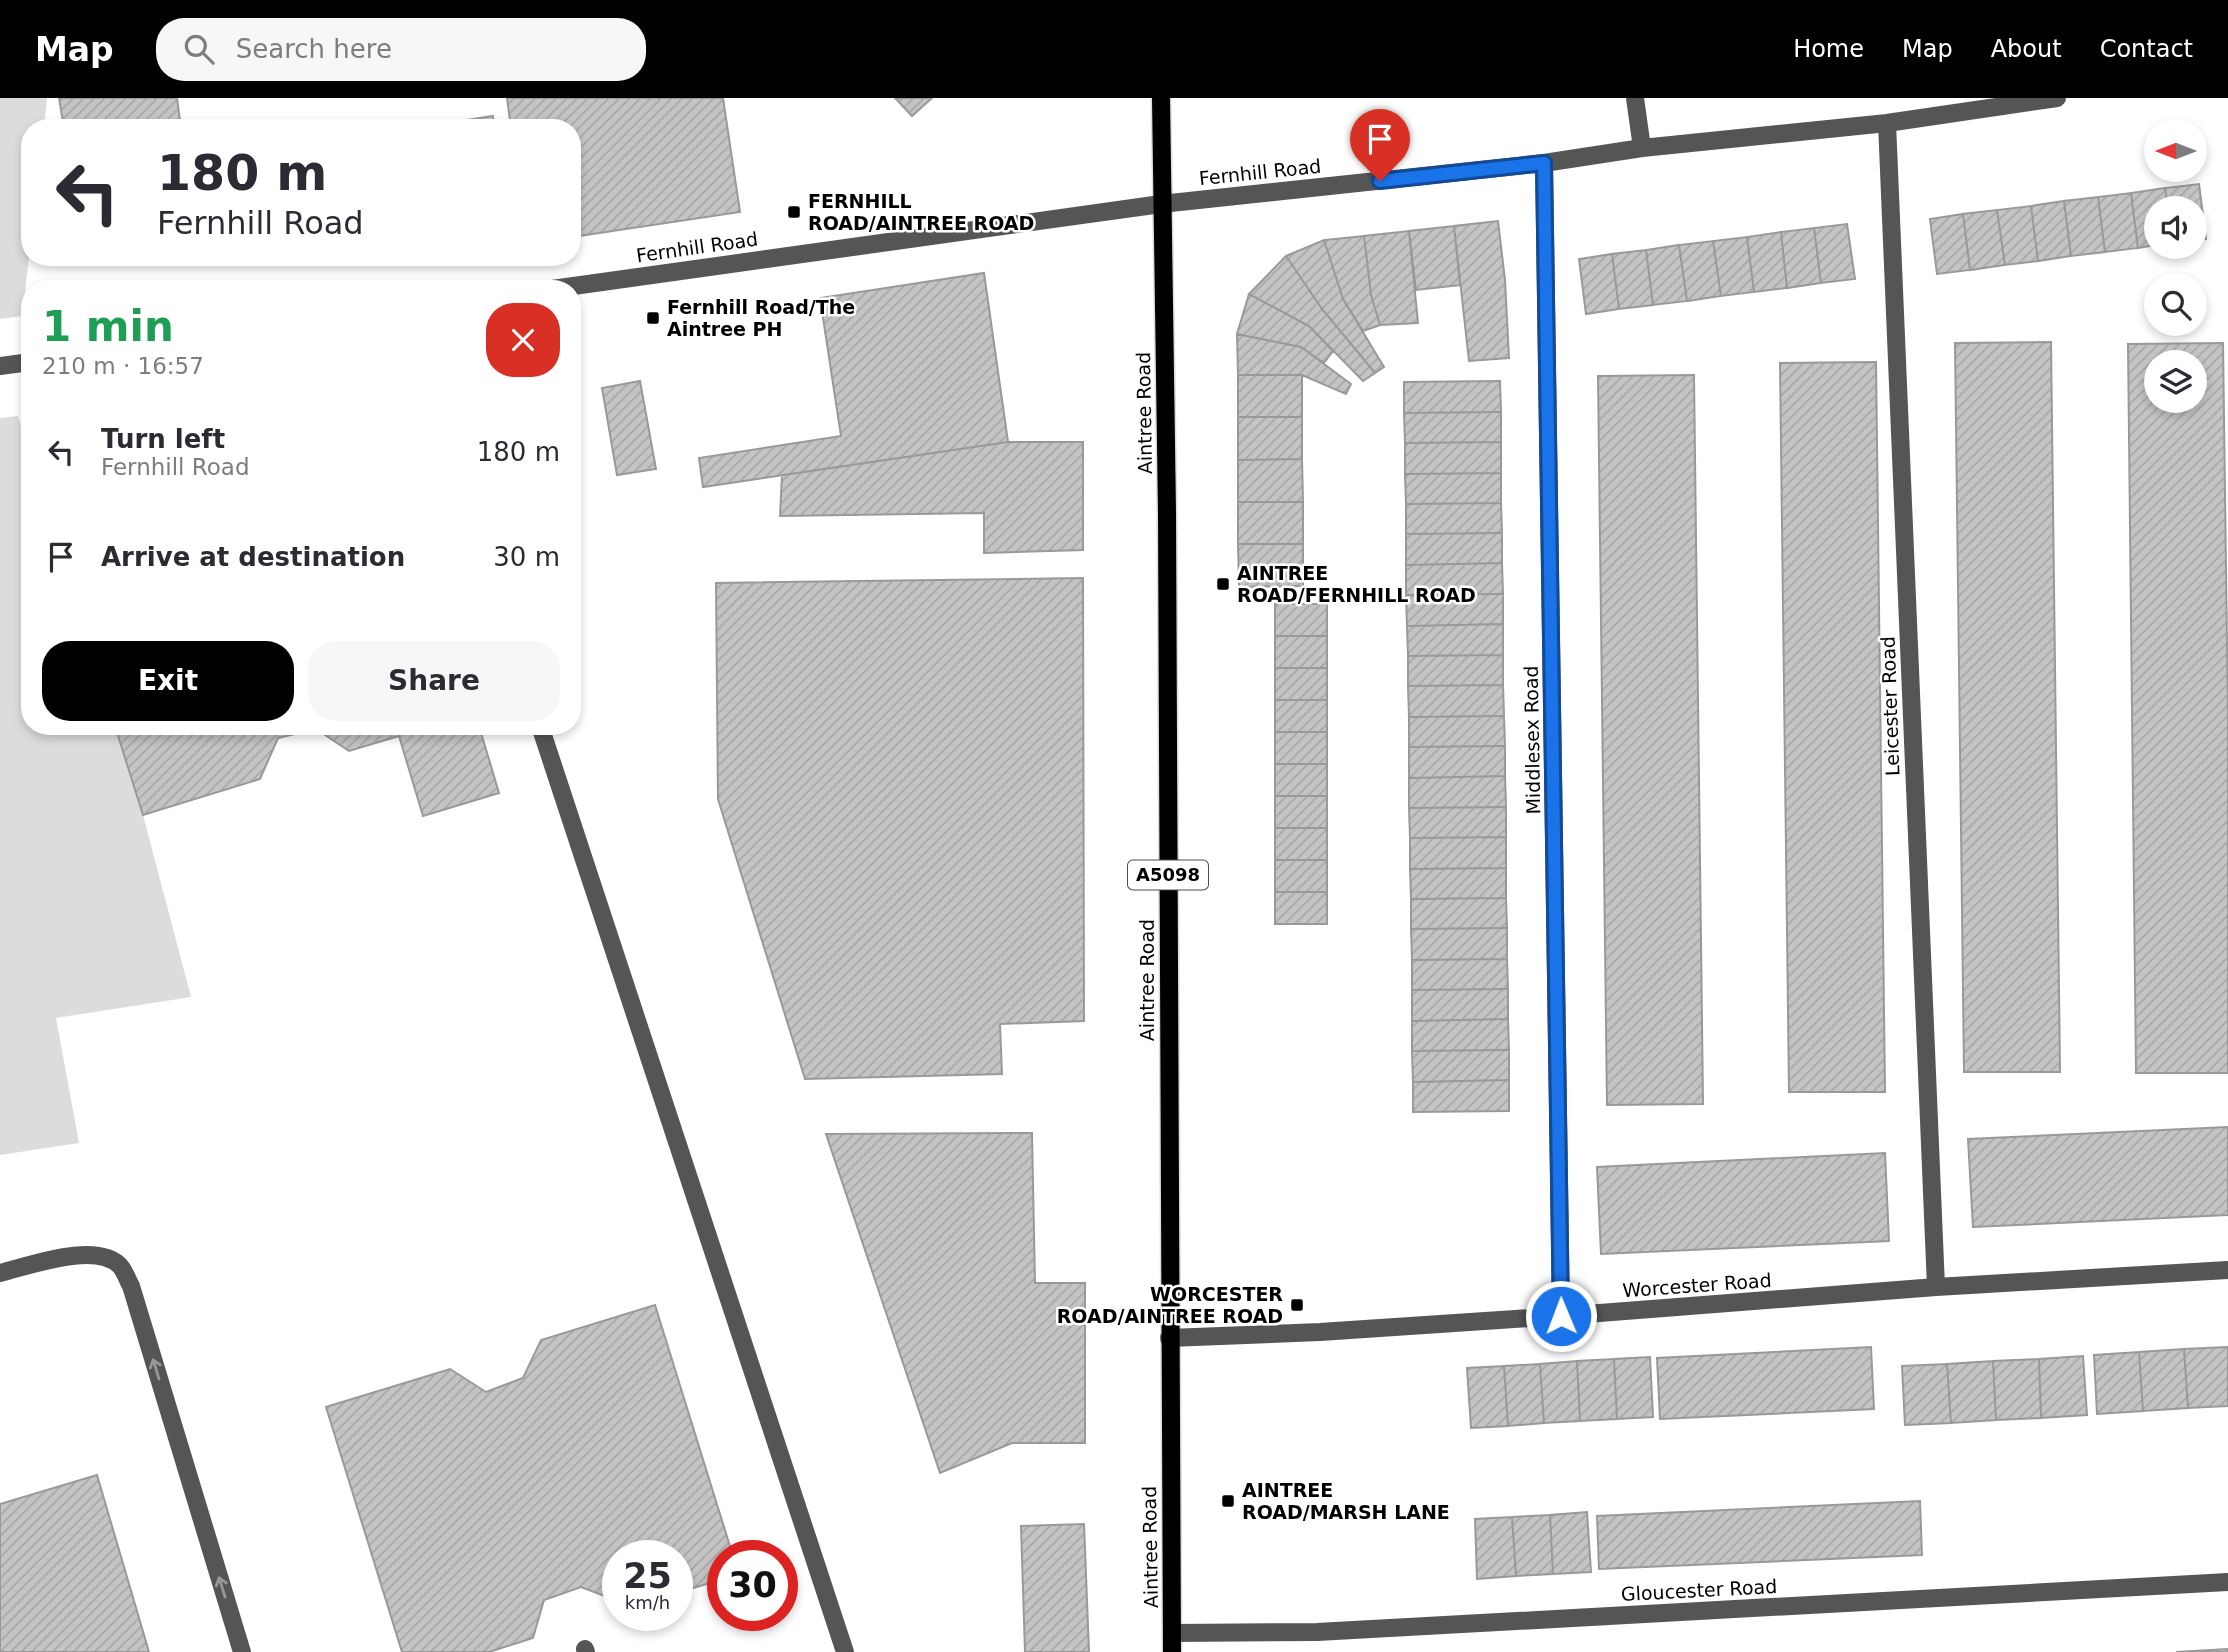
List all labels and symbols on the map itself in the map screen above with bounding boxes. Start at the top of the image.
pin [1350,109,1410,181]
north arrow [2144,119,2207,182]
street label: Fernhill Road [1198,155,1322,189]
place label: FERNHILL ROAD/AINTREE ROAD [808,190,1034,234]
marker: FERNHILL ROAD/AINTREE ROAD [786,204,802,220]
street label: Fernhill Road [635,228,759,266]
place label: Fernhill Road/The Aintree PH [667,296,855,340]
marker: Fernhill Road/The Aintree PH [645,310,661,326]
street label: Aintree Road [1132,352,1156,474]
place label: AINTREE ROAD/FERNHILL ROAD [1237,562,1476,606]
marker: AINTREE ROAD/FERNHILL ROAD [1215,576,1231,592]
street label: Leicester Road [1877,636,1903,776]
street label: Middlesex Road [1520,665,1544,815]
road number: A5098 [1128,860,1208,890]
street label: Aintree Road [1136,919,1158,1041]
street label: Worcester Road [1622,1269,1772,1301]
position arrow [1524,1279,1598,1353]
place label: WORCESTER ROAD/AINTREE ROAD [1057,1283,1283,1327]
marker: WORCESTER ROAD/AINTREE ROAD [1289,1297,1305,1313]
one-way arrow [148,1358,161,1380]
place label: AINTREE ROAD/MARSH LANE [1242,1479,1450,1523]
street label: Aintree Road [1138,1486,1162,1608]
marker: AINTREE ROAD/MARSH LANE [1220,1493,1236,1509]
speed limit sign: 30 [707,1540,798,1631]
street label: Gloucester Road [1620,1575,1778,1605]
one-way arrow [214,1576,227,1598]

